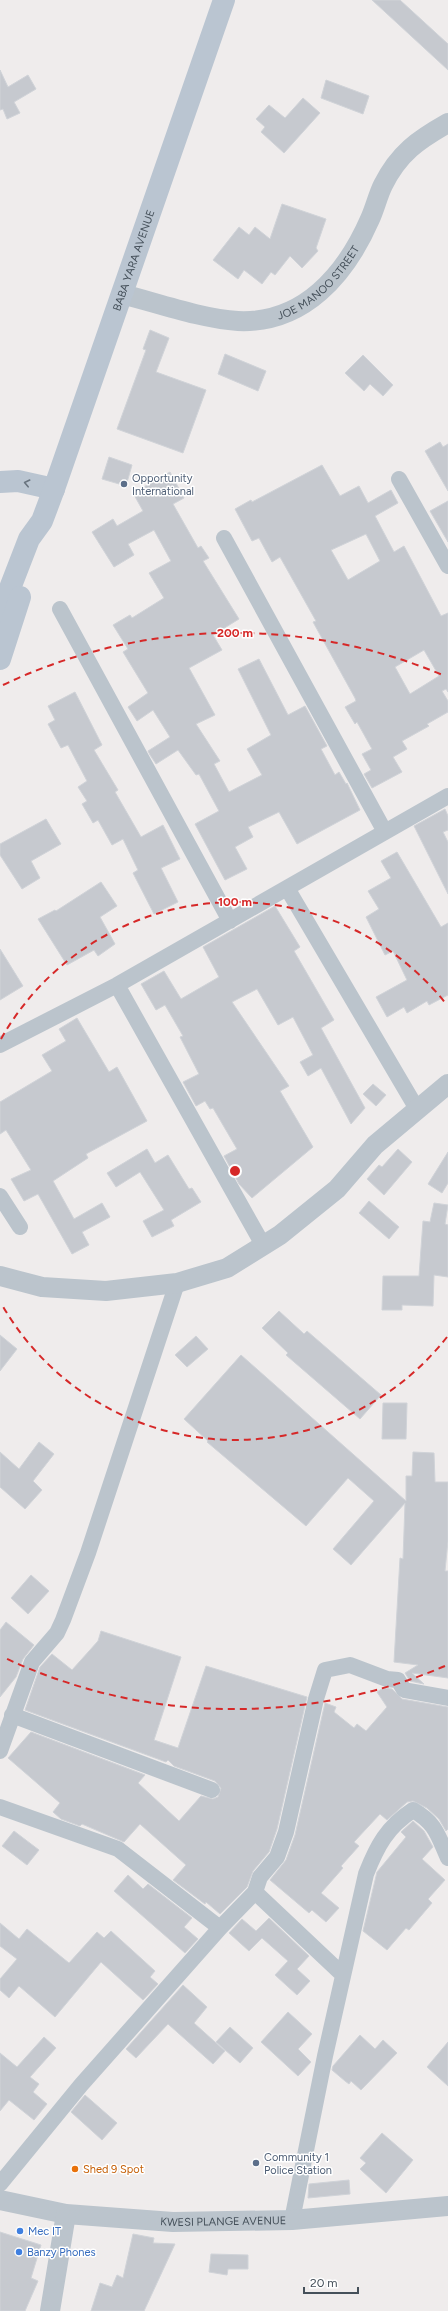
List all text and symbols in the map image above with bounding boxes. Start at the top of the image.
street label: BABA YARA AVENUE [110,208,157,313]
street label: JOE MANOO STREET [275,243,362,322]
place label: Opportunity International [132,472,194,498]
marker: Opportunity International [119,479,129,489]
one-way arrow [24,480,30,488]
text: 200 m [217,626,253,640]
text: 100 m [218,895,252,909]
centre of rings [228,1164,242,1178]
place label: Community 1 Police Station [264,2151,332,2177]
marker: Community 1 Police Station [251,2158,261,2168]
place label: Shed 9 Spot [83,2163,144,2176]
marker: Shed 9 Spot [70,2164,80,2174]
street label: KWESI PLANGE AVENUE [160,2214,286,2229]
place label: Mec IT [28,2225,61,2238]
marker: Mec IT [15,2226,25,2236]
place label: Banzy Phones [27,2246,96,2259]
marker: Banzy Phones [14,2247,24,2257]
scale bar [304,2269,358,2295]
text: 20 m [310,2276,338,2290]

